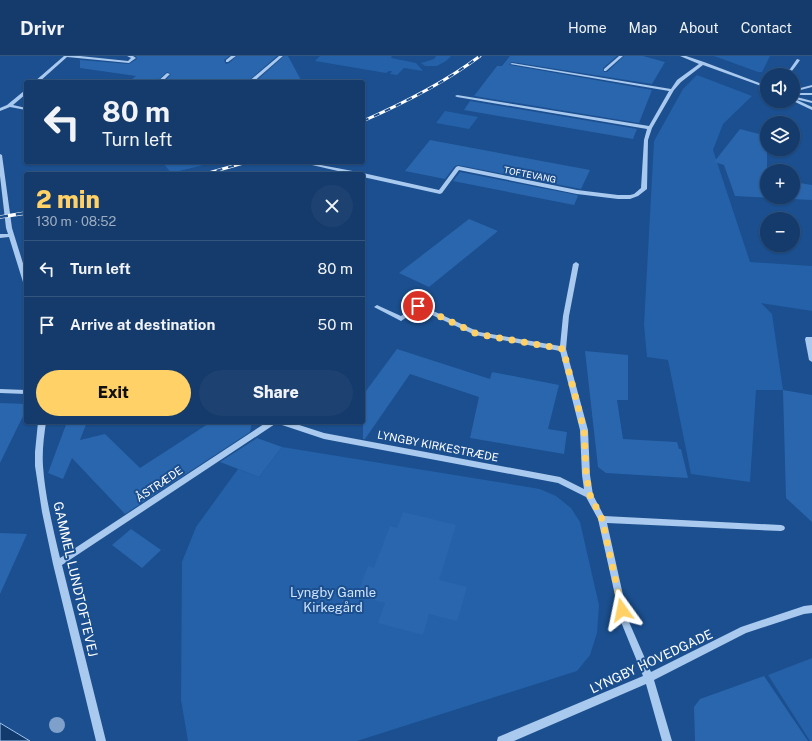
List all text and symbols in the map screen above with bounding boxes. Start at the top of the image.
text: Drivr [20,17,64,39]
text: Home [568,20,607,36]
text: Map [629,20,657,36]
text: About [679,20,719,36]
text: Contact [741,20,792,36]
map controls [760,68,800,252]
button: sound [760,68,800,108]
text: 80 m [102,95,170,128]
icon: left [36,96,88,148]
button: layers [760,116,800,156]
text: Turn left [102,129,172,150]
street label: TOFTEVANG [503,164,557,185]
button: + [760,164,800,204]
text: 2 min [36,185,100,213]
button: close [311,185,353,227]
button: − [760,212,800,252]
text: 130 m · 08:52 [36,214,116,229]
icon: left [36,258,58,280]
text: Turn left [70,260,131,277]
text: 80 m [318,260,353,277]
pin [401,289,435,323]
icon: arrive [407,295,429,317]
icon: arrive [36,314,58,336]
text: Arrive at destination [70,316,215,333]
text: 50 m [318,316,353,333]
button: Exit [36,370,191,416]
button: Share [199,370,353,416]
street label: LYNGBY KIRKESTRÆDE [376,428,500,464]
street label: ÅSTRÆDE [133,463,185,504]
street label: GAMMEL LUNDTOFTEVEJ [50,500,101,658]
park label: Lyngby Gamle Kirkegård [290,585,376,615]
position arrow [601,589,643,631]
street label: LYNGBY HOVEDGADE [587,626,715,697]

